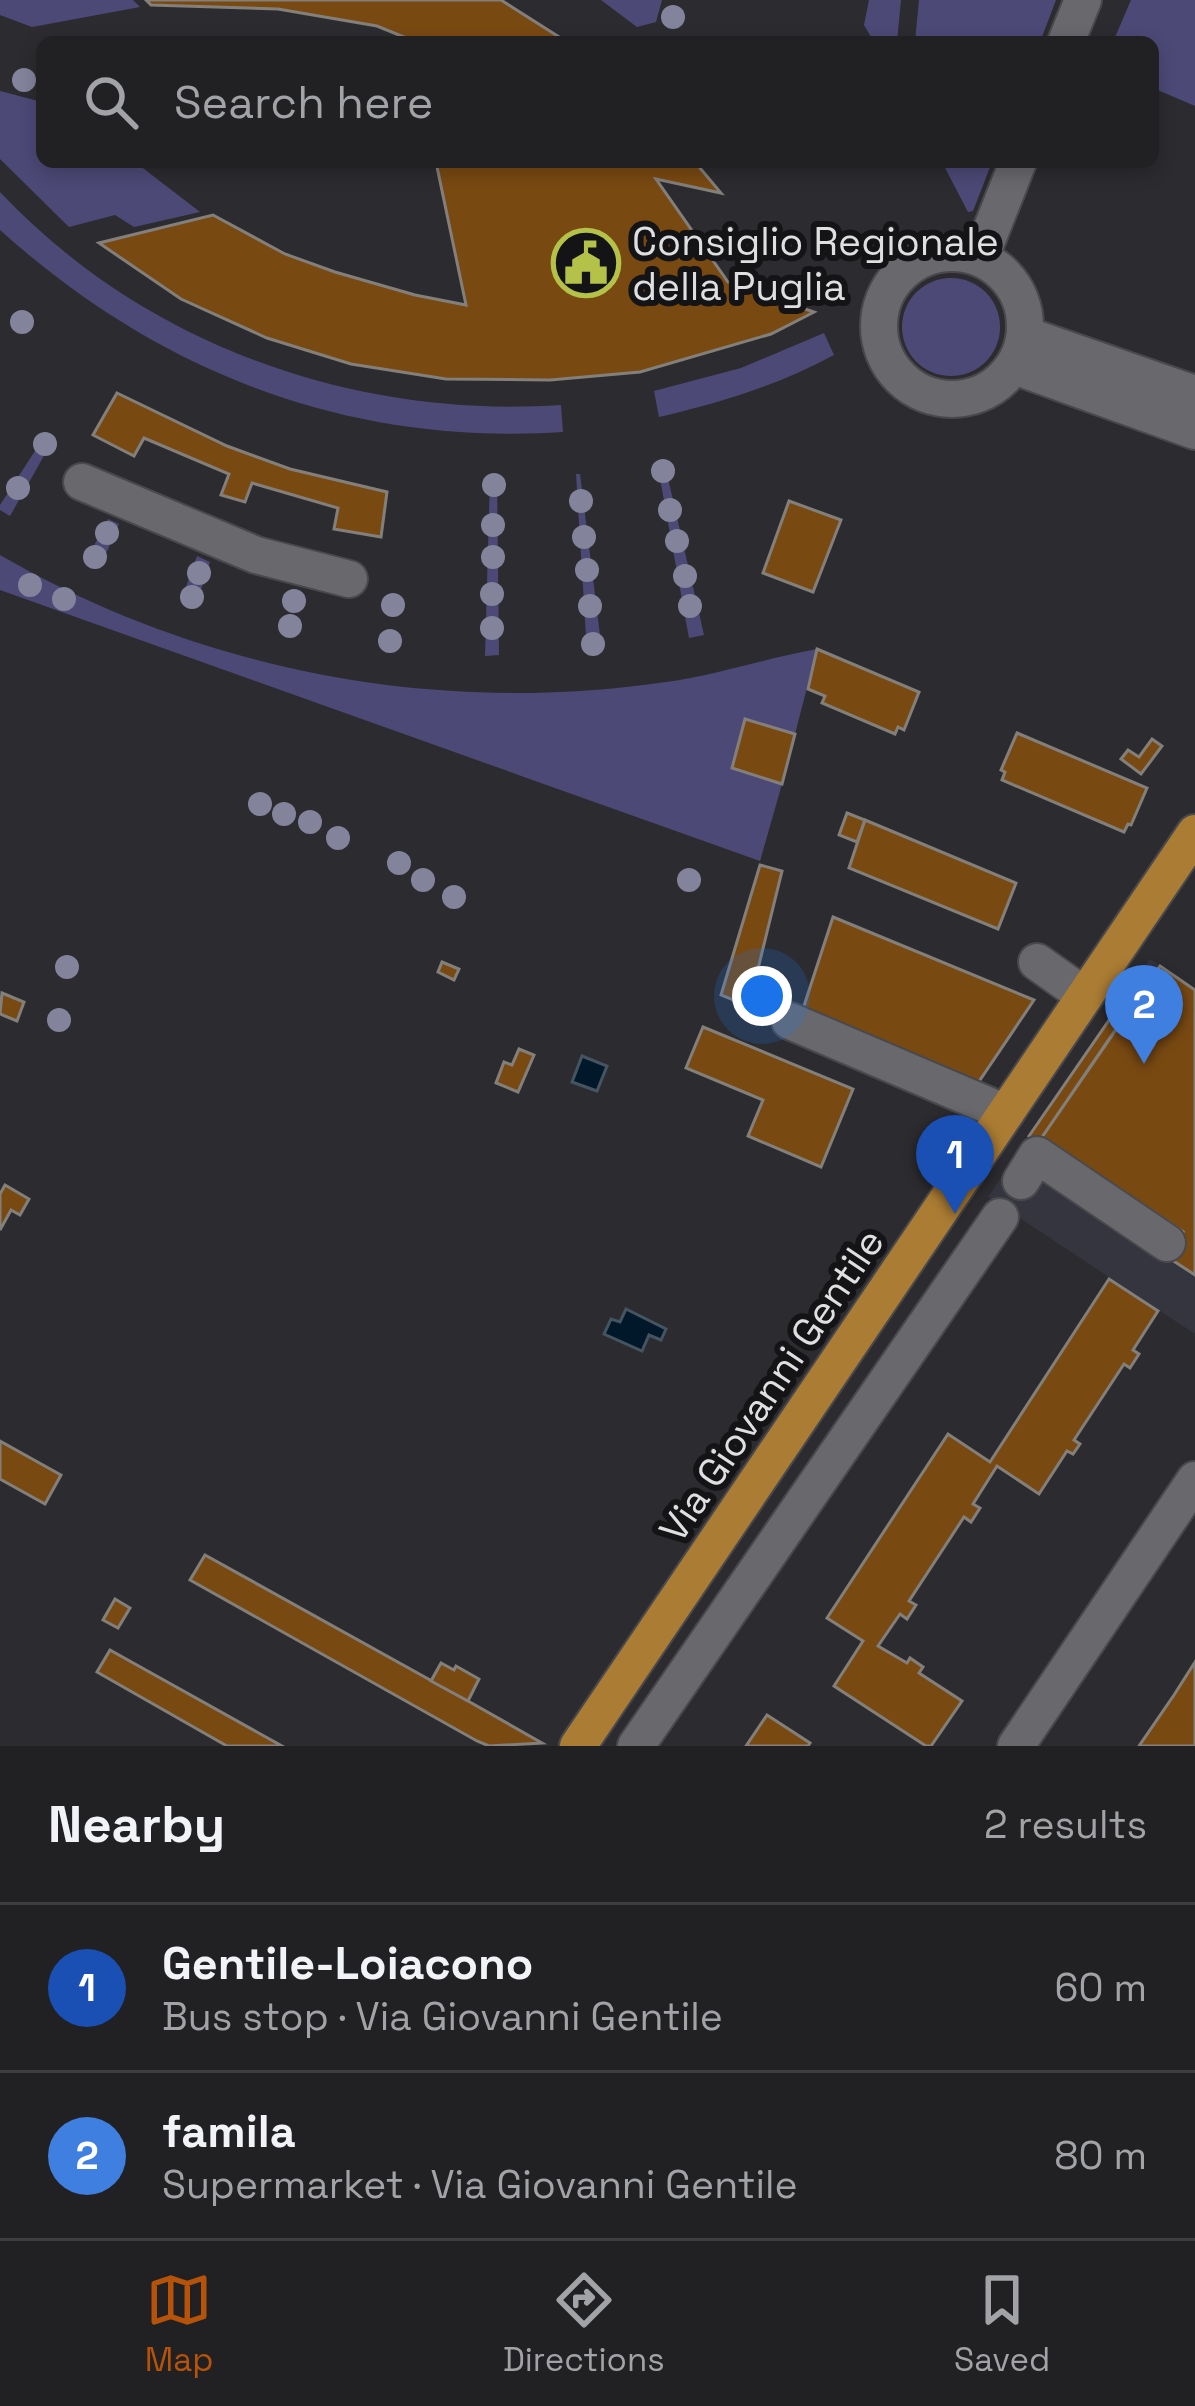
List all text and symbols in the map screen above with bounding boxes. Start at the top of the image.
search box [36,36,1159,168]
icon: search [78,69,144,135]
text: Search here [174,74,433,131]
place label: Consiglio Regionale della Puglia [632,217,999,311]
public building icon: Consiglio Regionale della Puglia [551,228,621,298]
pin: 2 [1105,965,1183,1064]
your location [732,966,792,1026]
pin: 1 [916,1115,994,1214]
street label: Via Giovanni Gentile [648,1219,894,1551]
text: Nearby [48,1792,225,1857]
text: 2 results [984,1800,1147,1849]
text: Gentile-Loiacono [162,1935,533,1992]
text: 1 [78,1963,96,2012]
text: 60 m [1055,1963,1147,2012]
text: Bus stop · Via Giovanni Gentile [162,1992,723,2041]
text: famila [162,2103,296,2160]
text: 2 [75,2131,99,2180]
text: 80 m [1054,2131,1147,2180]
text: Supermarket · Via Giovanni Gentile [162,2160,798,2209]
tab: Map [145,2267,213,2381]
tab: Directions [503,2267,665,2381]
tab: Saved [954,2267,1050,2381]

